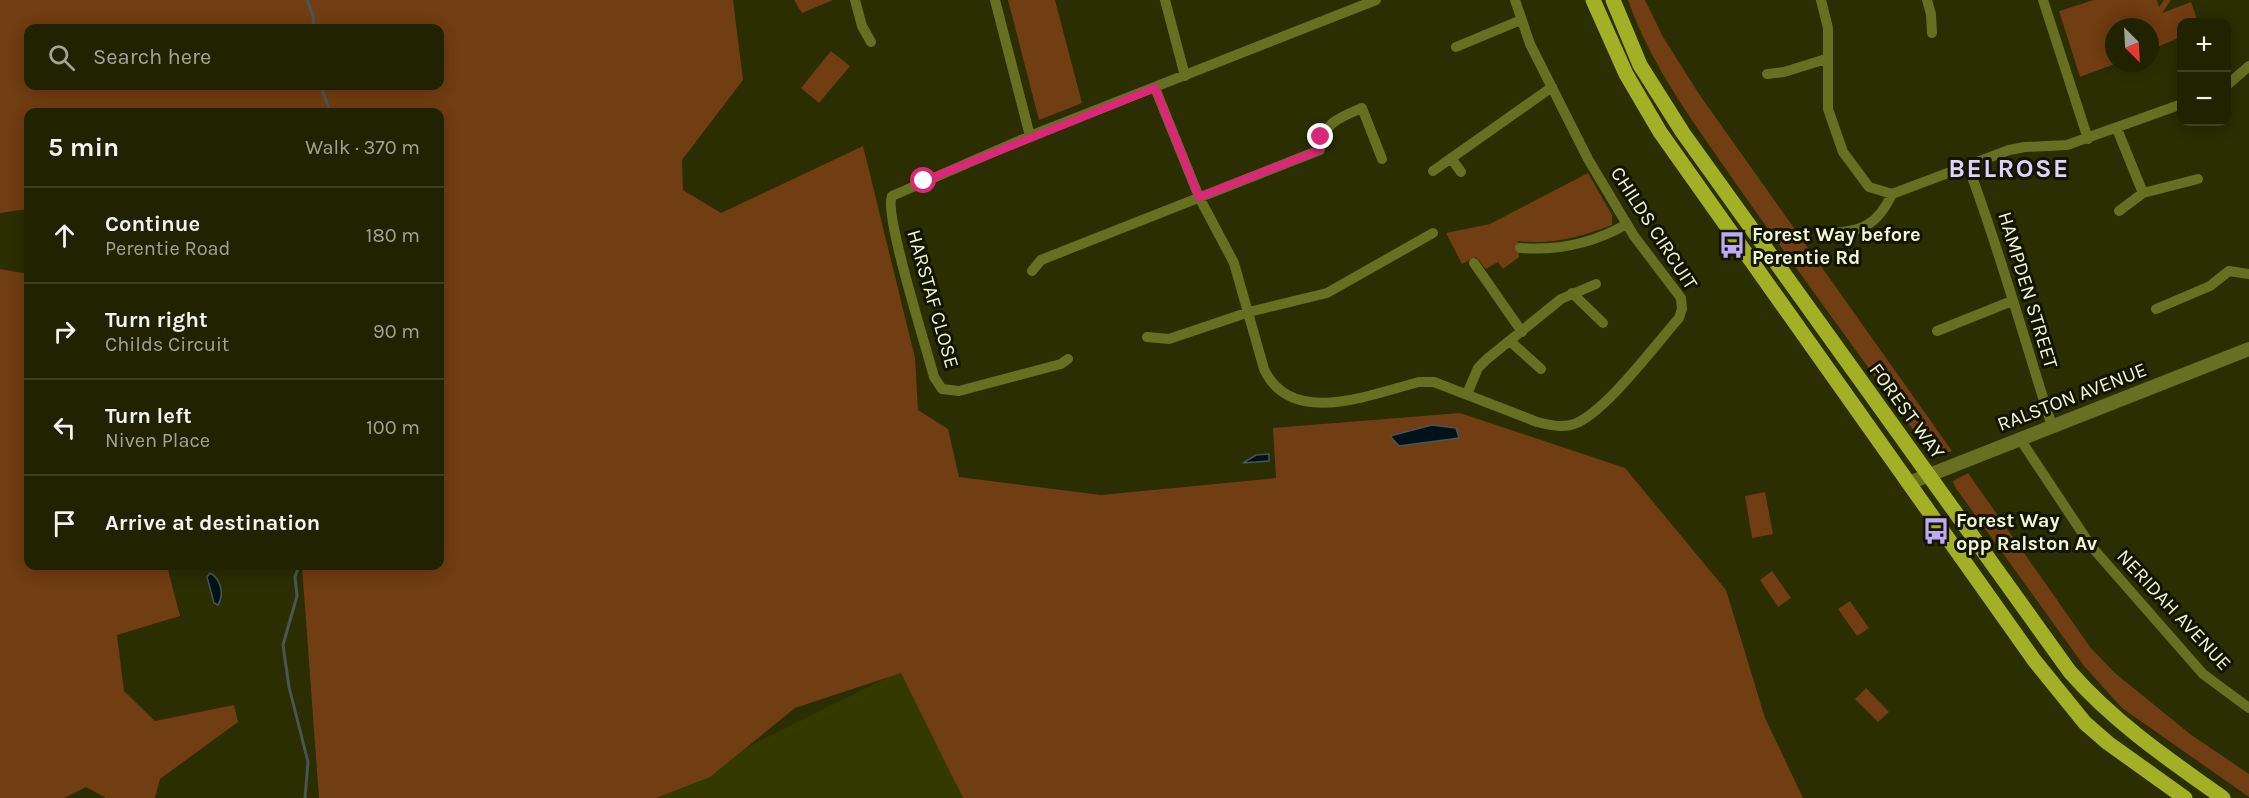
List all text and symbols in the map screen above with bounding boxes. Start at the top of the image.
north arrow [2105,18,2159,72]
map controls [2177,18,2231,126]
button: + [2177,18,2231,72]
search box [24,24,444,90]
icon: search [45,41,78,74]
text: Search here [93,44,211,70]
button: − [2177,72,2231,126]
route end [1307,123,1333,149]
text: 5 min [48,132,119,163]
text: Walk · 370 m [305,136,420,159]
district label: BELROSE [1948,153,2070,184]
street label: CHILDS CIRCUIT [1606,162,1702,294]
route start [910,167,936,193]
street label: HAMPDEN STREET [1993,209,2063,371]
text: Continue [105,211,200,237]
icon: ahead [48,219,81,252]
place label: Forest Way before Perentie Rd [1752,223,1921,269]
text: 180 m [366,224,420,247]
street label: HARSTAF CLOSE [902,227,964,371]
bus stop icon: Forest Way before Perentie Rd [1717,230,1747,260]
text: Perentie Road [105,237,230,260]
text: Turn right [105,307,208,333]
icon: right [48,315,81,348]
text: 90 m [373,320,420,343]
text: Childs Circuit [105,333,229,356]
street label: RALSTON AVENUE [1994,358,2150,436]
street label: FOREST WAY [1865,359,1950,463]
text: Turn left [105,403,192,429]
icon: left [48,411,81,444]
text: 100 m [366,416,420,439]
text: Niven Place [105,429,210,452]
icon: arrive [48,507,81,540]
place label: Forest Way opp Ralston Av [1956,509,2098,555]
text: Arrive at destination [105,510,320,536]
bus stop icon: Forest Way opp Ralston Av [1921,516,1951,546]
street label: NERIDAH AVENUE [2112,545,2236,675]

